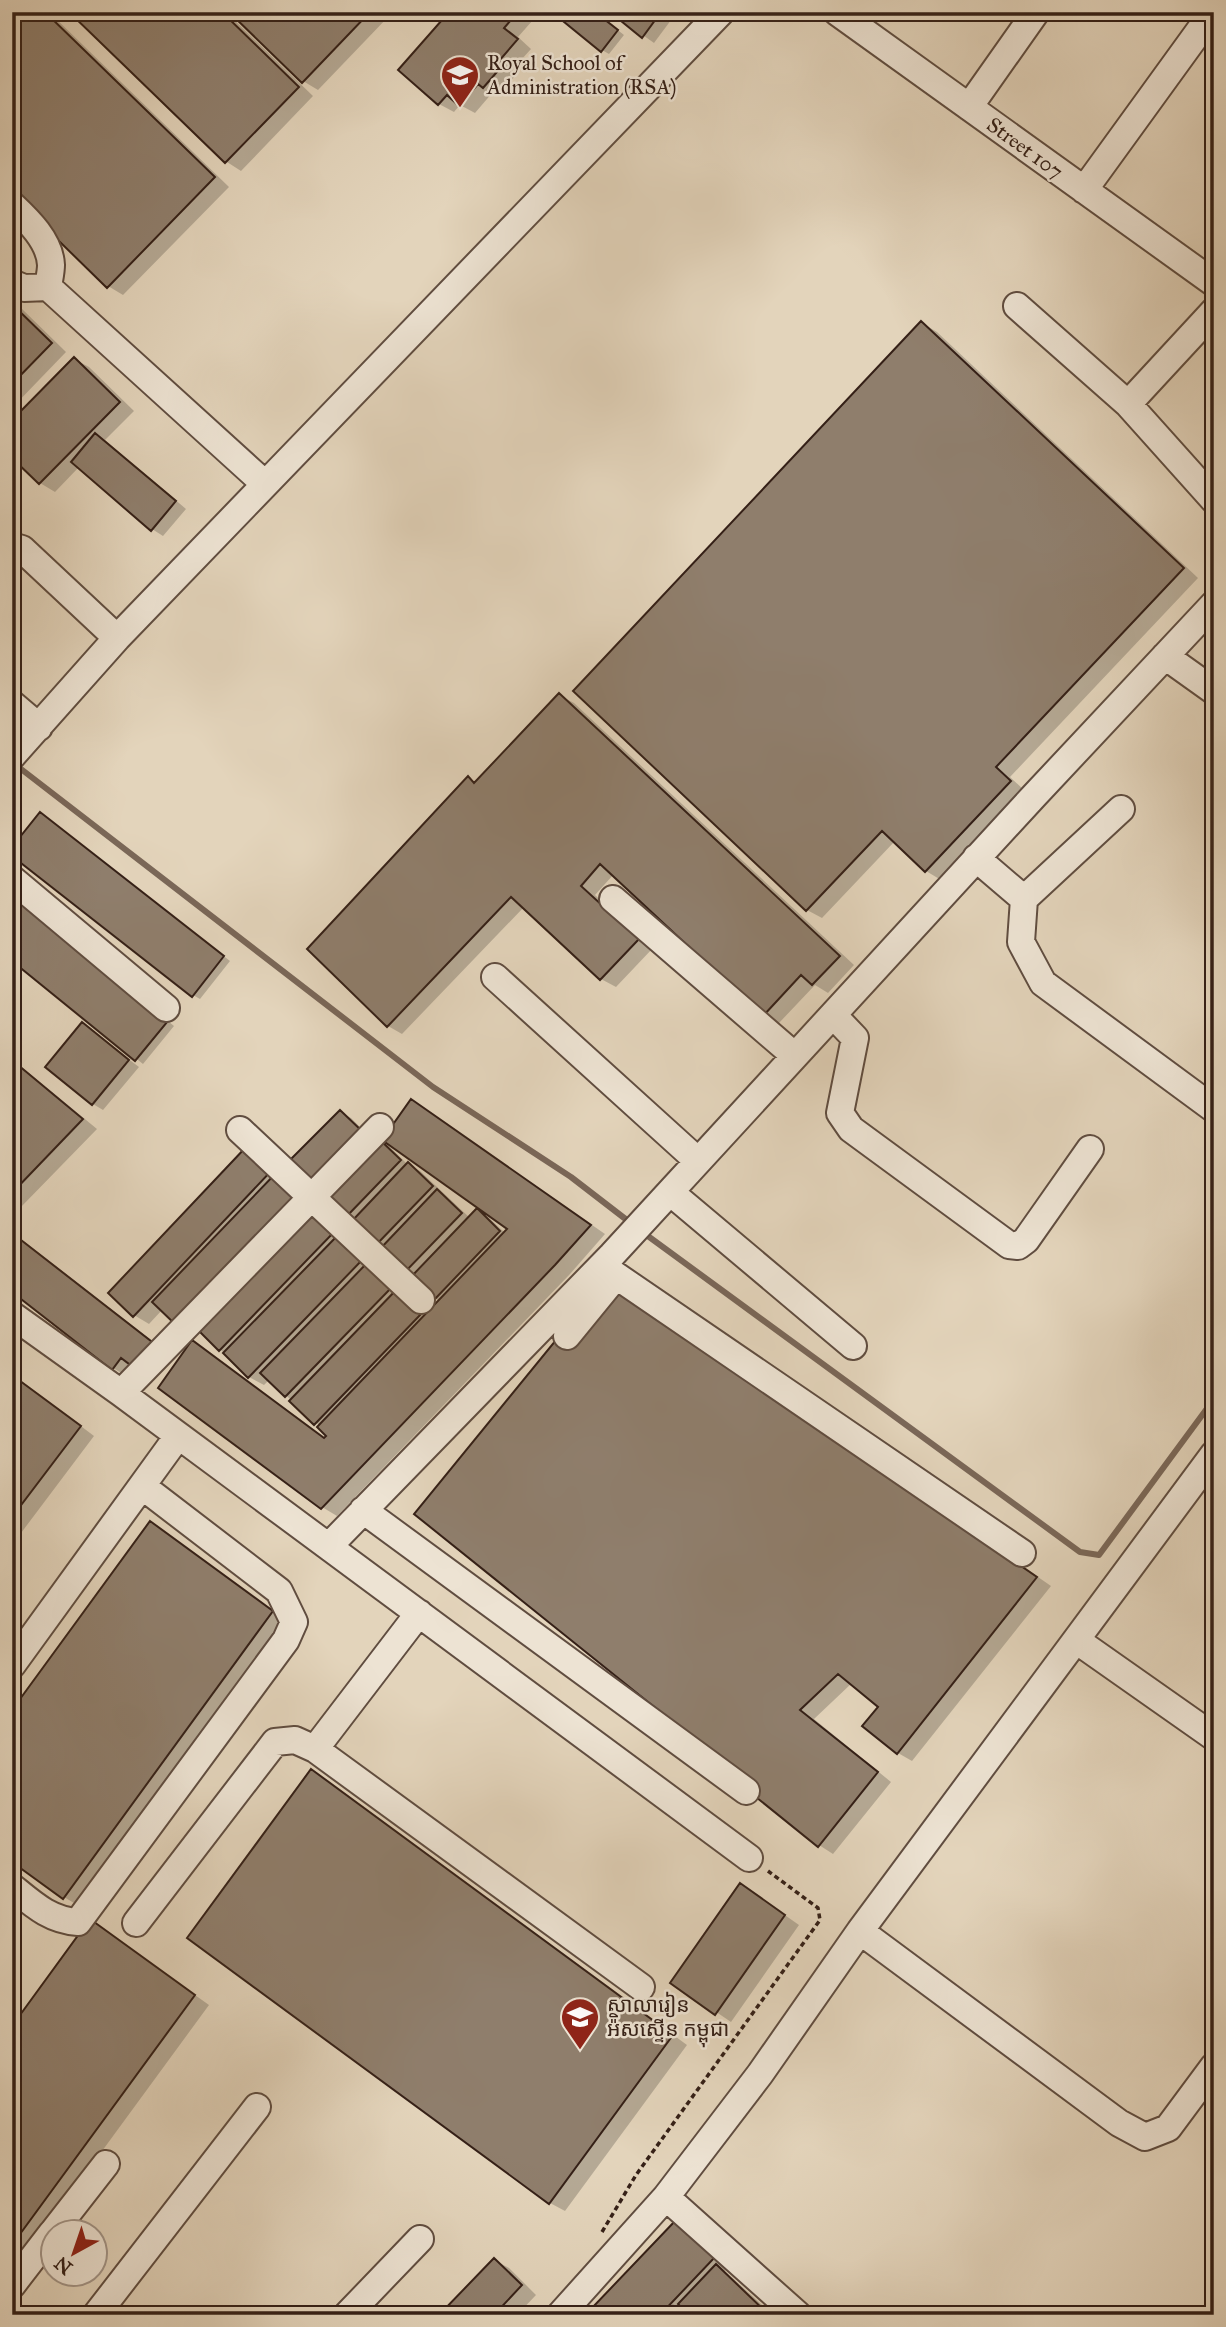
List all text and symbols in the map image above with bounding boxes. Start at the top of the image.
place label: Royal School of Administration (RSA) [486,50,676,100]
school or university icon: Royal School of Administration (RSA) [439,54,481,109]
street label: Street 107 [982,112,1068,184]
place label: សាលារៀន អ៉ិសស្ទើន កម្ពុជា [607,1991,729,2048]
school or university icon: សាលារៀន អ៉ិសស្ទើន កម្ពុជា [559,1996,601,2051]
north arrow [38,2218,108,2288]
text: N [50,2252,77,2280]

